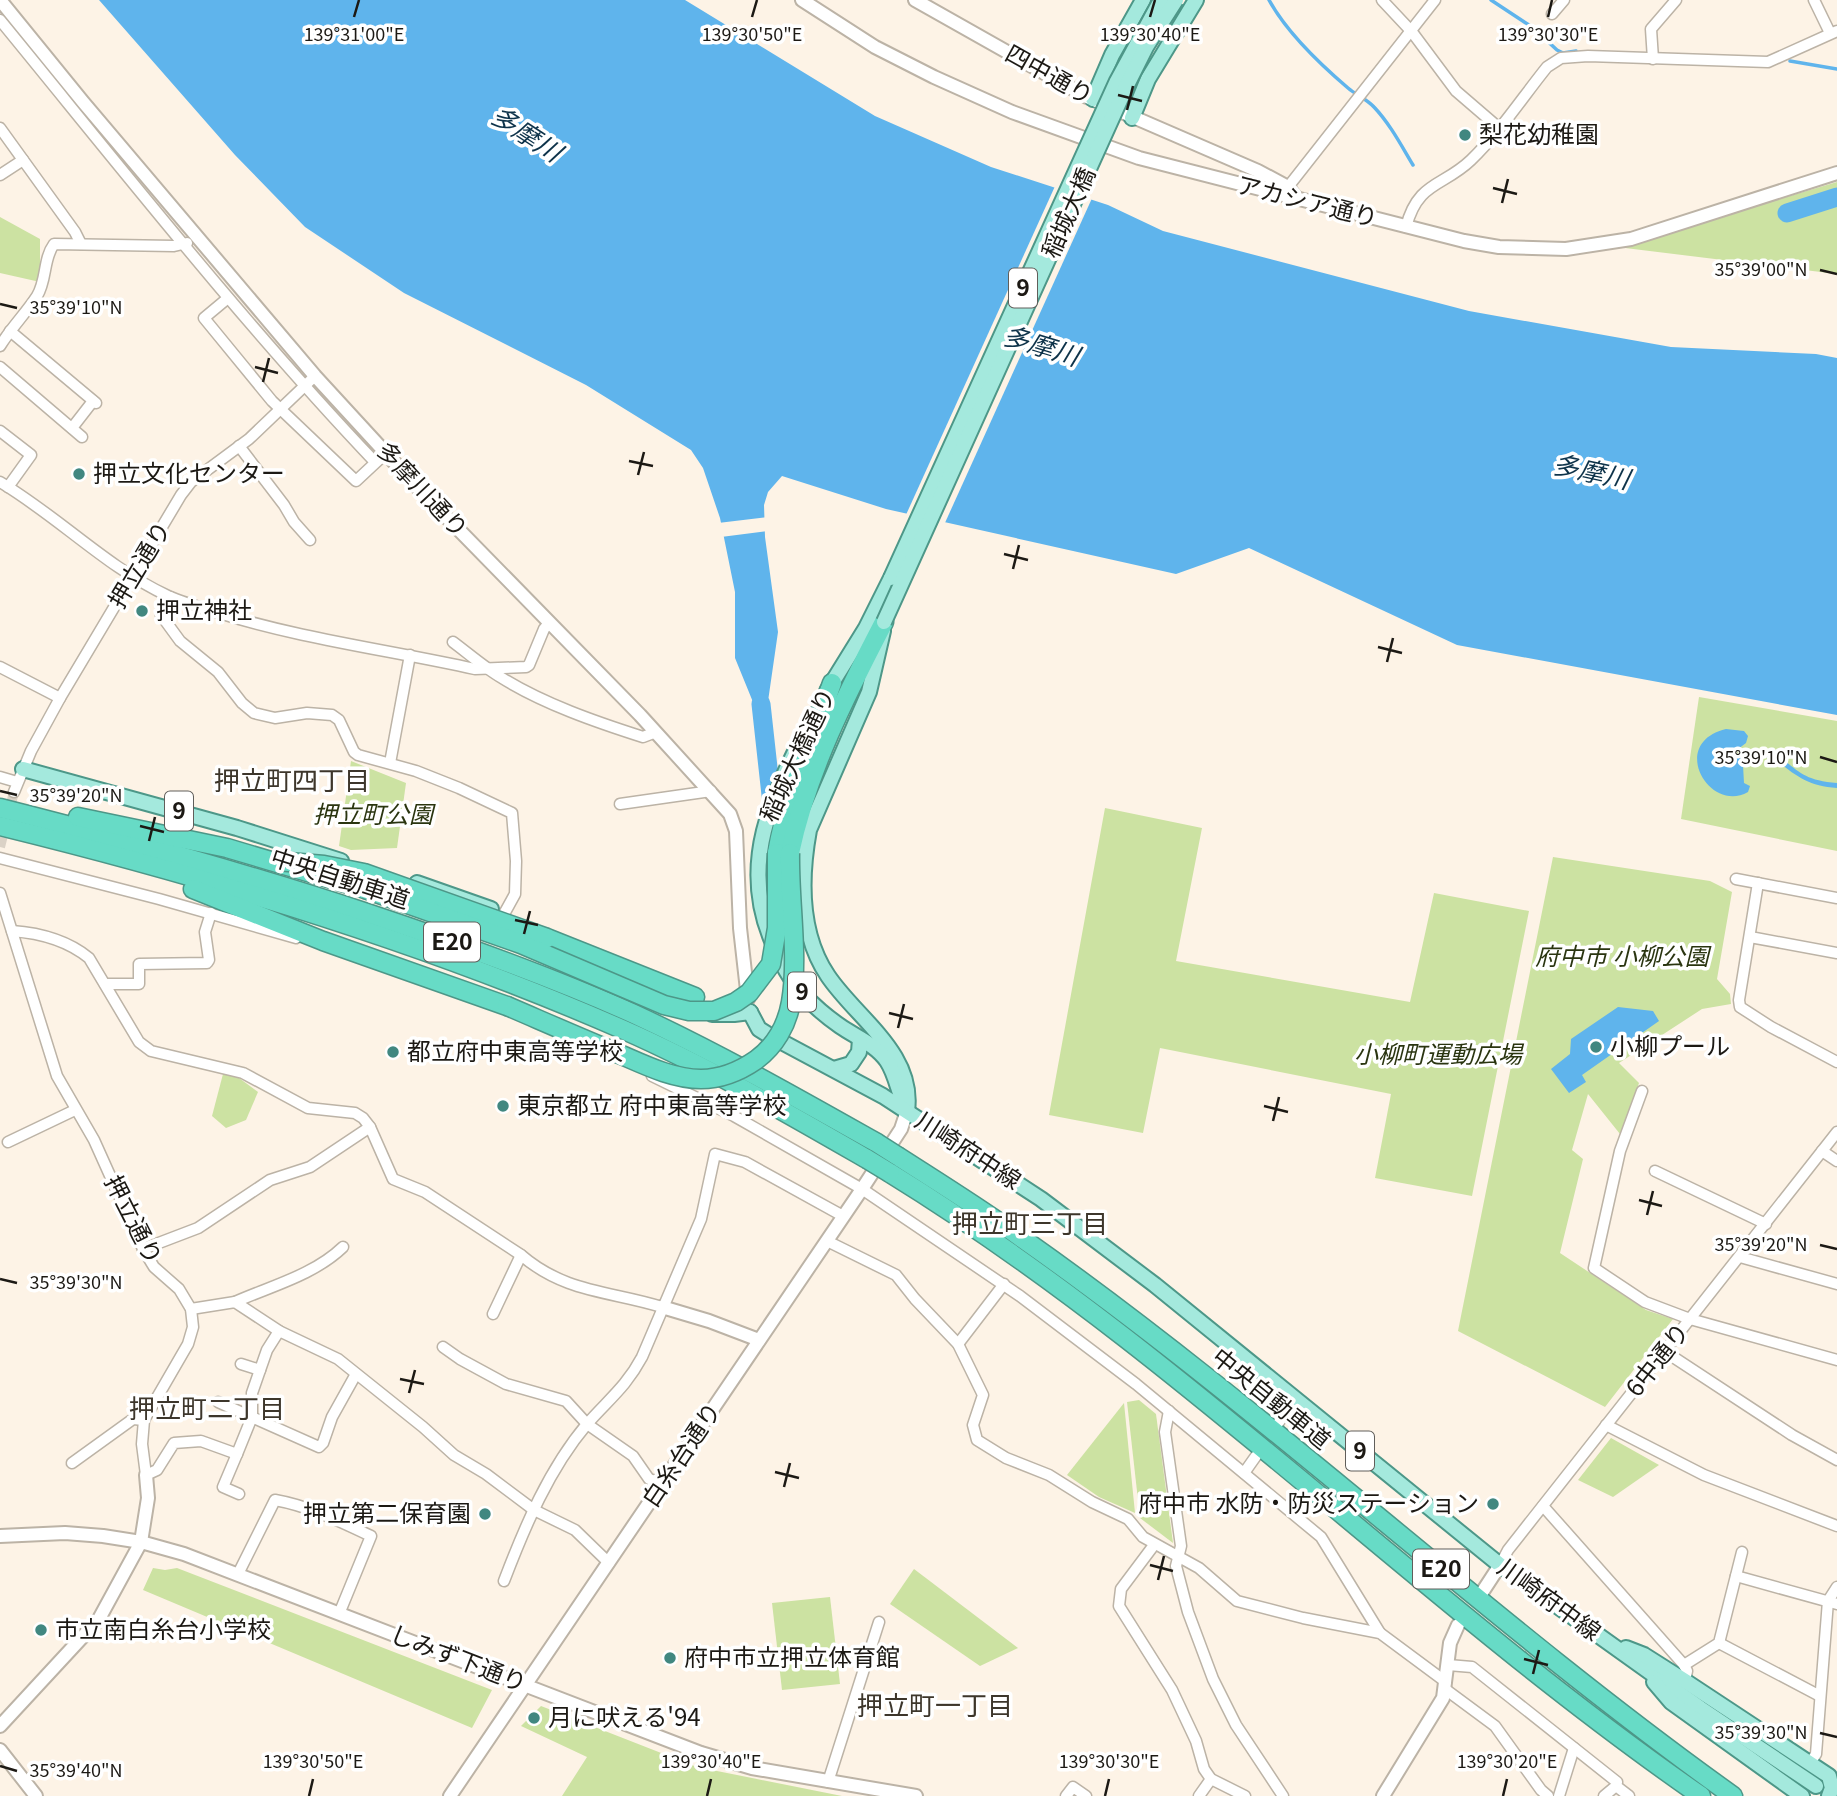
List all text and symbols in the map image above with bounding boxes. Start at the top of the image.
text: 139°31'00"E [304,20,404,46]
text: 139°30'50"E [702,20,802,46]
text: 139°30'40"E [1100,20,1200,46]
text: 139°30'30"E [1498,20,1598,46]
street label: 四中通り [1000,34,1101,111]
water label: 多摩川 [485,95,573,170]
place label: 梨花幼稚園 [1479,115,1599,150]
marker: 梨花幼稚園 [1457,127,1473,143]
street label: 稲城大橋 [1031,161,1102,263]
street label: アカシア通り [1234,165,1382,234]
text: 35°39'00"N [1714,255,1808,281]
road number: 9 [1009,268,1037,308]
text: 35°39'10"N [29,293,123,319]
water label: 多摩川 [999,315,1087,374]
street label: 多摩川通り [370,432,478,544]
water label: 多摩川 [1550,443,1636,496]
place label: 押立文化センター [93,454,285,489]
marker: 押立文化センター [71,466,87,482]
street label: 押立通り [98,514,178,614]
place label: 押立神社 [156,591,252,626]
marker: 押立神社 [134,603,150,619]
street label: 稲城大橋通り [749,681,842,827]
text: 35°39'10"N [1714,743,1808,769]
district label: 押立町四丁目 [214,760,370,797]
text: 35°39'20"N [29,781,123,807]
road number: 9 [165,792,193,831]
park label: 押立町公園 [313,795,436,830]
street label: 中央自動車道 [267,838,415,916]
road number: E20 [424,923,480,962]
park label: 府中市 小柳公園 [1535,937,1712,972]
road number: 9 [788,973,816,1012]
place label: 小柳プール [1610,1027,1730,1062]
place label: 都立府中東高等学校 [407,1032,623,1067]
park label: 小柳町運動広場 [1354,1035,1525,1070]
marker: 小柳プール [1588,1039,1604,1055]
marker: 都立府中東高等学校 [385,1044,401,1060]
place label: 東京都立 府中東高等学校 [517,1086,786,1121]
marker: 東京都立 府中東高等学校 [495,1098,511,1114]
street label: 川崎府中線 [910,1102,1029,1196]
street label: 押立通り [98,1168,173,1270]
district label: 押立町三丁目 [952,1203,1108,1240]
text: 35°39'20"N [1714,1230,1808,1256]
text: 35°39'30"N [29,1268,123,1294]
street label: 6中通り [1616,1314,1696,1403]
street label: 中央自動車道 [1206,1338,1340,1456]
district label: 押立町二丁目 [129,1388,285,1425]
street label: 白糸台通り [632,1394,728,1513]
road number: 9 [1346,1432,1374,1470]
place label: 府中市 水防・防災ステーション [1138,1484,1479,1519]
place label: 押立第二保育園 [303,1494,471,1529]
marker: 府中市 水防・防災ステーション [1485,1496,1501,1512]
marker: 押立第二保育園 [477,1506,493,1522]
street label: 川崎府中線 [1492,1549,1609,1647]
road number: E20 [1413,1550,1469,1588]
place label: 市立南白糸台小学校 [55,1610,271,1645]
street label: しみず下通り [385,1615,532,1699]
marker: 市立南白糸台小学校 [33,1622,49,1638]
place label: 府中市立押立体育館 [684,1638,900,1673]
marker: 府中市立押立体育館 [662,1650,678,1666]
district label: 押立町一丁目 [857,1685,1013,1722]
place label: 月に吠える'94 [548,1698,701,1733]
marker: 月に吠える'94 [526,1710,542,1726]
text: 35°39'30"N [1714,1718,1808,1744]
text: 139°30'50"E [263,1747,363,1773]
text: 139°30'40"E [661,1747,761,1773]
text: 139°30'30"E [1059,1747,1159,1773]
text: 139°30'20"E [1457,1747,1557,1773]
text: 35°39'40"N [29,1756,123,1782]

